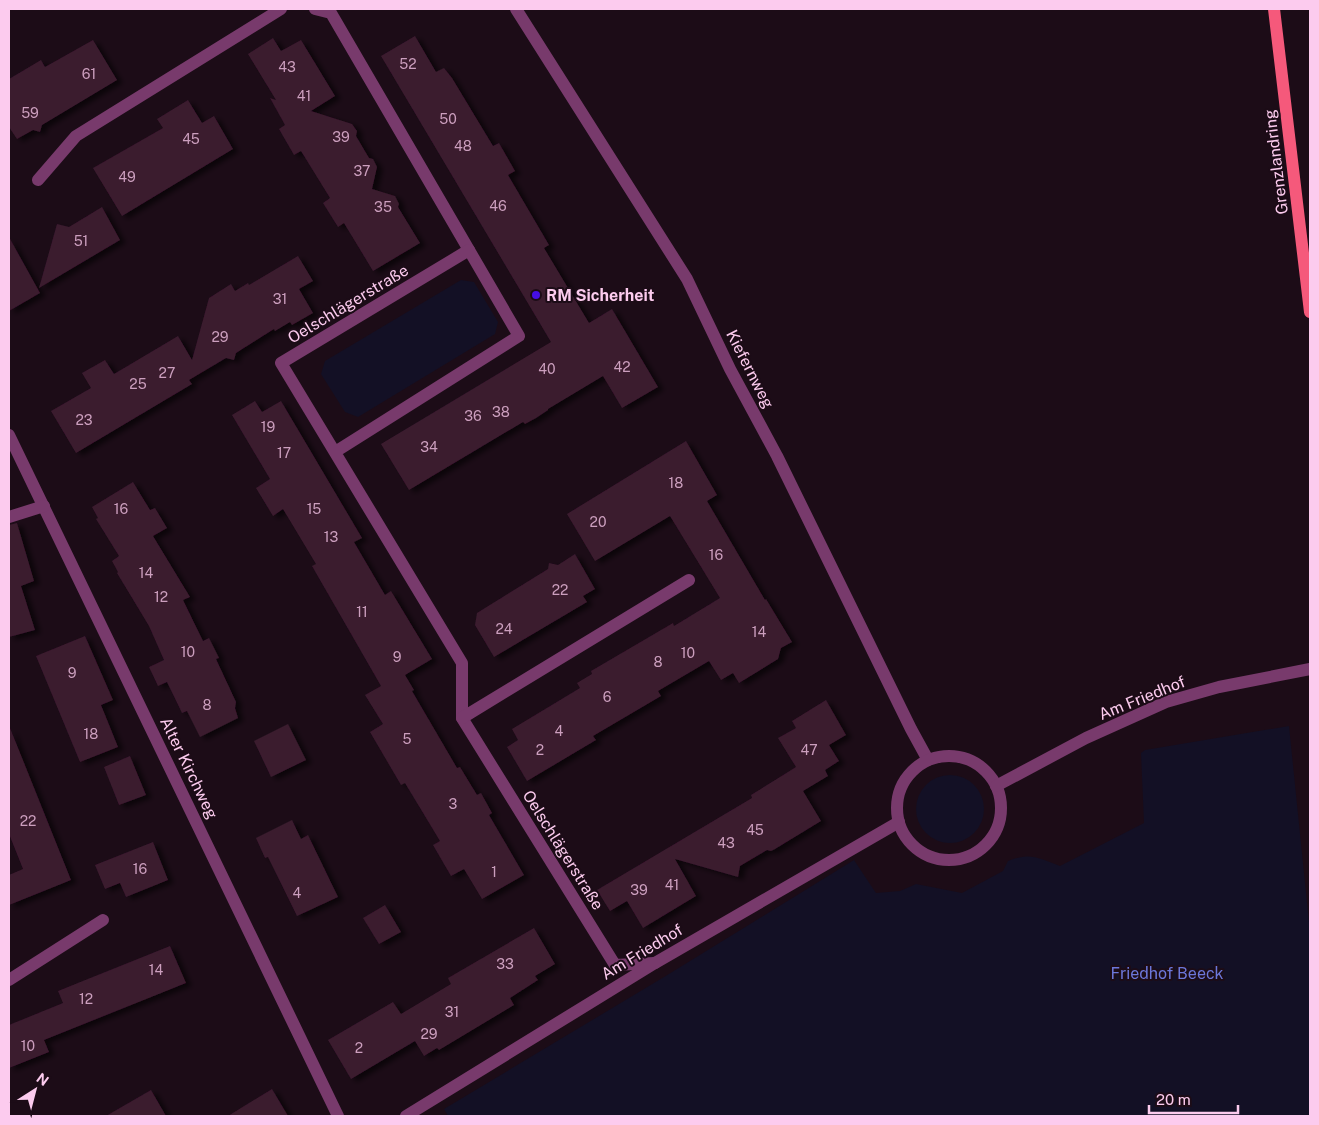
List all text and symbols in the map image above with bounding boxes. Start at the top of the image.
house number: 52 [399,56,417,72]
house number: 43 [278,59,296,75]
house number: 61 [82,66,96,82]
house number: 41 [297,88,311,104]
house number: 59 [21,105,39,121]
street label: Grenzlandring [1260,108,1292,216]
house number: 50 [439,111,457,127]
house number: 39 [332,129,350,145]
house number: 45 [182,131,200,147]
house number: 48 [454,138,472,154]
house number: 37 [354,163,370,179]
house number: 49 [118,169,136,185]
house number: 46 [489,198,507,214]
house number: 35 [374,199,392,215]
house number: 51 [74,233,88,249]
street label: Oelschlägerstraße [284,261,412,347]
place label: RM Sicherheit [546,286,655,305]
marker: RM Sicherheit [530,289,542,301]
house number: 31 [273,291,287,307]
street label: Kiefernweg [722,327,778,411]
house number: 29 [211,329,229,345]
house number: 42 [613,359,631,375]
house number: 40 [538,361,556,377]
house number: 27 [159,365,175,381]
house number: 25 [129,376,147,392]
house number: 38 [492,404,510,420]
house number: 36 [464,408,482,424]
house number: 23 [75,412,93,428]
house number: 19 [261,419,275,435]
house number: 34 [420,439,438,455]
house number: 17 [277,445,291,461]
house number: 18 [669,475,683,491]
house number: 16 [114,501,128,517]
house number: 15 [307,501,321,517]
house number: 20 [590,514,606,530]
house number: 13 [324,529,338,545]
house number: 16 [709,547,723,563]
house number: 14 [139,565,153,581]
house number: 22 [552,582,568,598]
house number: 12 [154,589,168,605]
house number: 11 [356,604,368,620]
house number: 24 [495,621,513,637]
house number: 14 [752,624,766,640]
house number: 10 [181,644,195,660]
house number: 10 [681,645,695,661]
house number: 9 [393,649,402,665]
house number: 8 [653,654,663,670]
house number: 9 [68,665,77,681]
street label: Am Friedhof [1096,672,1188,724]
house number: 6 [603,689,612,705]
house number: 8 [202,697,212,713]
street label: Alter Kirchweg [156,714,222,822]
house number: 4 [555,723,564,739]
house number: 18 [84,726,98,742]
house number: 5 [403,731,412,747]
house number: 2 [536,742,544,758]
house number: 47 [800,742,818,758]
street label: Oelschlägerstraße [519,787,607,913]
house number: 3 [449,796,458,812]
house number: 22 [20,813,36,829]
house number: 45 [746,822,764,838]
house number: 43 [717,835,735,851]
house number: 16 [133,861,147,877]
house number: 1 [491,864,497,880]
house number: 41 [665,877,679,893]
house number: 39 [630,882,648,898]
house number: 4 [293,885,302,901]
street label: Am Friedhof [598,920,686,984]
house number: 33 [496,956,514,972]
house number: 14 [149,962,163,978]
park label: Friedhof Beeck [1110,964,1224,983]
house number: 12 [79,991,93,1007]
house number: 31 [445,1004,459,1020]
house number: 29 [420,1026,438,1042]
house number: 10 [21,1038,35,1054]
house number: 2 [355,1040,363,1056]
north arrow [10,1065,60,1115]
text: N [34,1070,52,1089]
scale bar [1149,1082,1238,1114]
text: 20 m [1156,1091,1191,1108]

